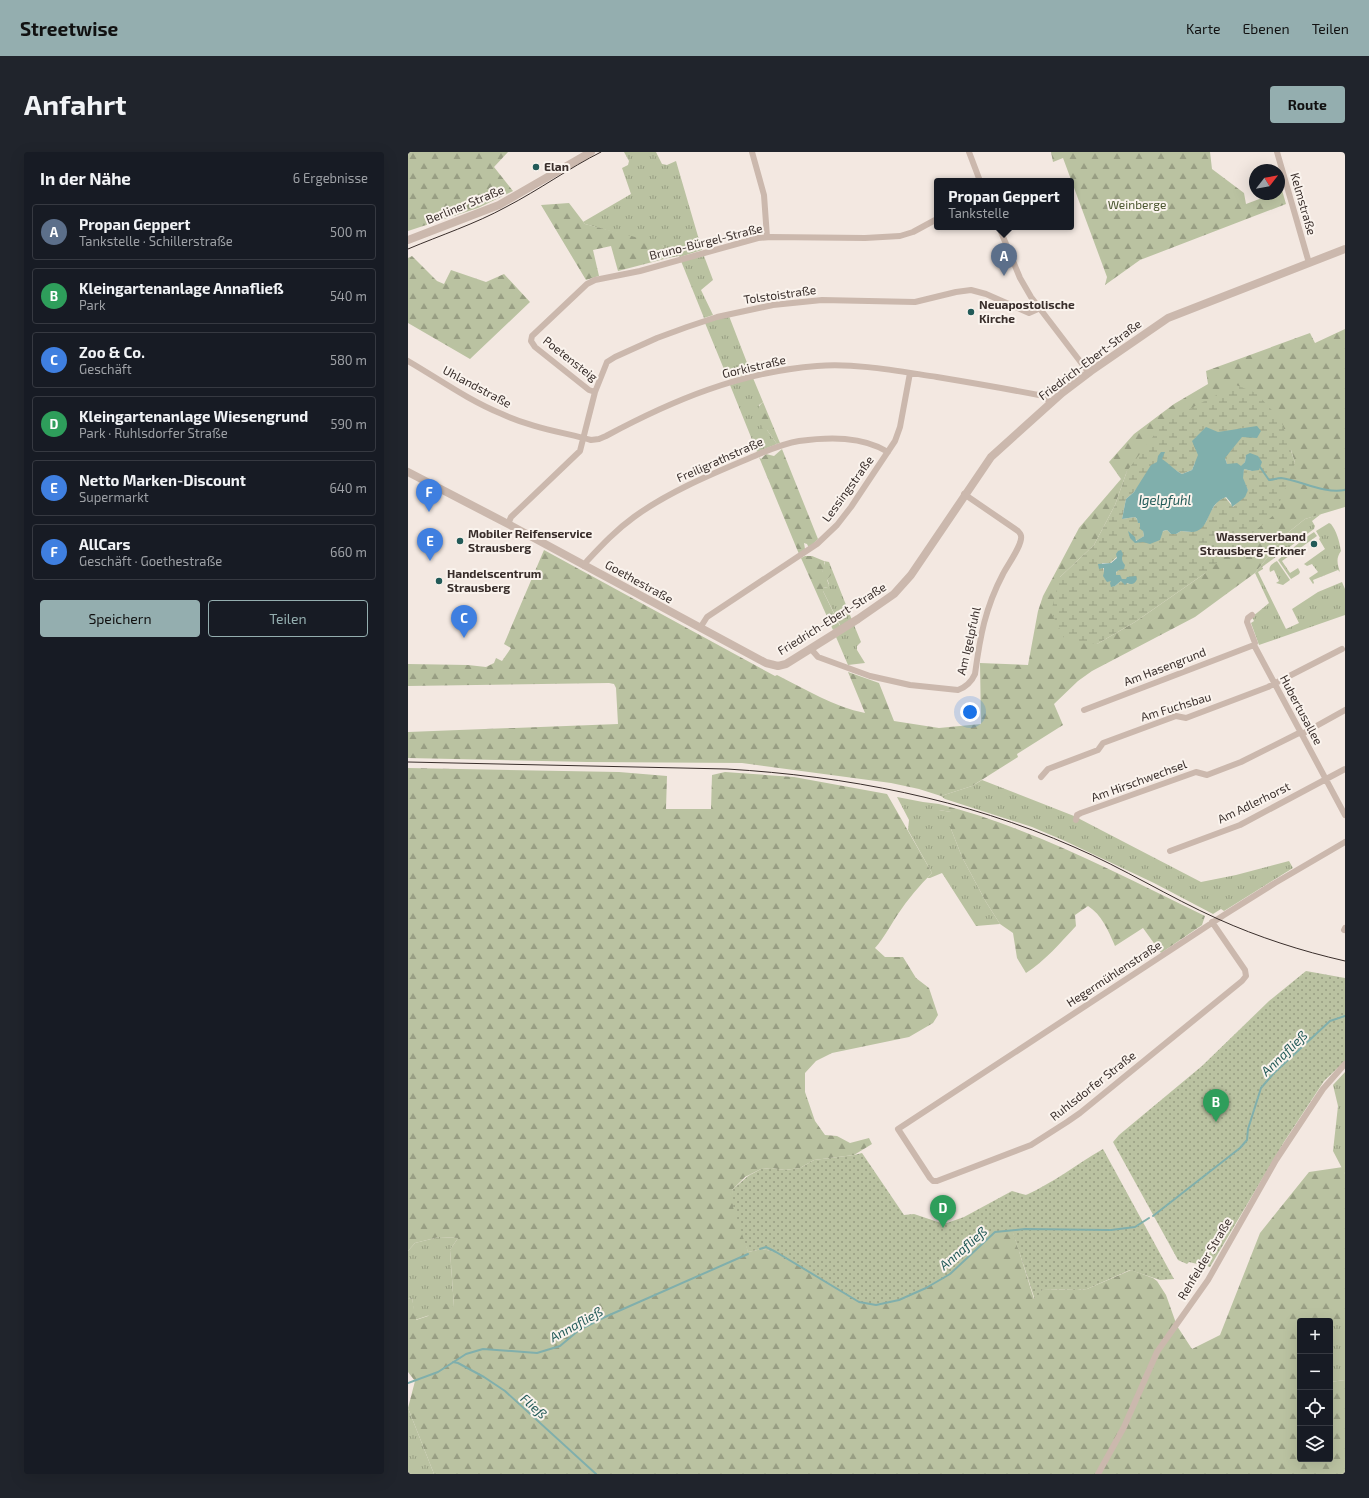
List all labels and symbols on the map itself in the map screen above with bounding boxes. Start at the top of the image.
place label: Elan [544,159,569,173]
marker: Elan [531,162,541,172]
north arrow [1249,164,1285,200]
street label: Kelmstraße [1288,171,1320,236]
street label: Berliner Straße [423,182,506,226]
park label: Weinberge [1108,197,1166,211]
street label: Bruno-Bürgel-Straße [648,220,764,262]
pin: A [991,243,1017,276]
street label: Tolstoistraße [743,282,817,306]
place label: Neuapostolische Kirche [979,297,1075,325]
marker: Neuapostolische Kirche [966,307,976,317]
street label: Friedrich-Ebert-Straße [1035,316,1144,402]
street label: Poetensteig [541,333,601,384]
street label: Gorkistraße [721,352,787,380]
street label: Uhlandstraße [441,362,514,410]
street label: Freiligrathstraße [674,434,765,484]
street label: Lessingstraße [819,453,876,524]
pin: F [416,479,442,512]
water label: Igelpfuhl [1139,492,1192,508]
place label: Mobiler Reifenservice Strausberg [468,526,593,554]
pin: E [417,528,443,561]
place label: Wasserverband Strausberg-Erkner [1200,529,1306,557]
marker: Mobiler Reifenservice Strausberg [455,536,465,546]
marker: Wasserverband Strausberg-Erkner [1309,539,1319,549]
street label: Goethestraße [603,557,676,606]
place label: Handelscentrum Strausberg [447,566,541,594]
marker: Handelscentrum Strausberg [434,576,444,586]
street label: Friedrich-Ebert-Straße [775,579,888,657]
pin: C [451,605,477,638]
street label: Am Igelpfuhl [953,605,983,676]
street label: Am Hasengrund [1122,644,1208,688]
street label: Hubertusallee [1278,672,1326,747]
street label: Am Fuchsbau [1139,689,1213,723]
your location [960,702,980,722]
street label: Am Hirschwechsel [1089,756,1189,804]
street label: Am Adlerhorst [1215,778,1292,826]
street label: Hegermühlenstraße [1063,937,1164,1009]
water label: Annafließ [1257,1027,1311,1080]
street label: Ruhlsdorfer Straße [1047,1047,1138,1123]
pin: B [1203,1089,1229,1122]
pin: D [930,1195,956,1228]
street label: Rehfelder Straße [1174,1215,1234,1302]
water label: Annafließ [935,1223,990,1274]
water label: Annafließ [546,1303,606,1346]
water label: Fließ [518,1390,551,1422]

